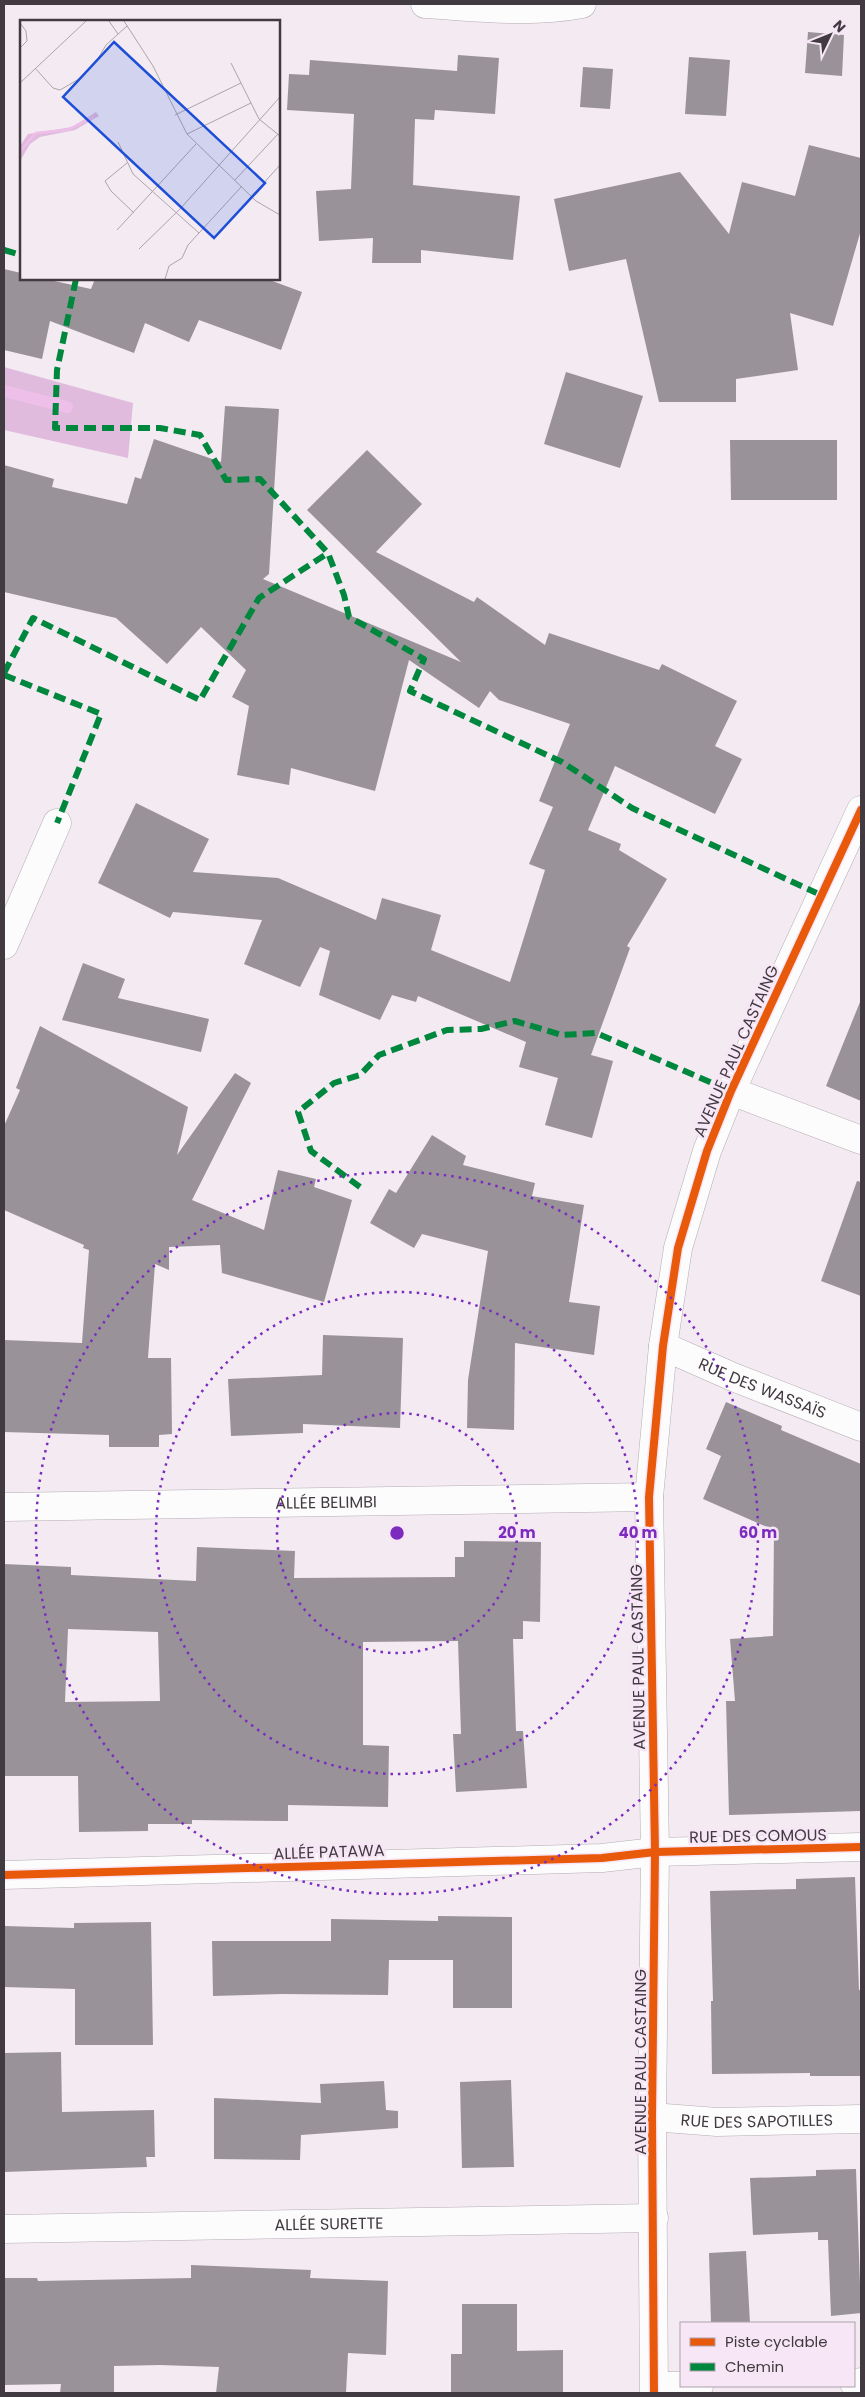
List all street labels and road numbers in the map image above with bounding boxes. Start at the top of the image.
street label: AVENUE PAUL CASTAING [688,961,784,1141]
street label: RUE DES WASSAÏS [695,1352,830,1424]
street label: ALLÉE BELIMBI [275,1490,377,1514]
street label: AVENUE PAUL CASTAING [625,1564,651,1750]
street label: RUE DES COMOUS [689,1823,827,1849]
street label: ALLÉE PATAWA [273,1839,385,1865]
street label: AVENUE PAUL CASTAING [629,1969,652,2155]
street label: RUE DES SAPOTILLES [680,2108,833,2134]
street label: ALLÉE SURETTE [274,2211,384,2236]

